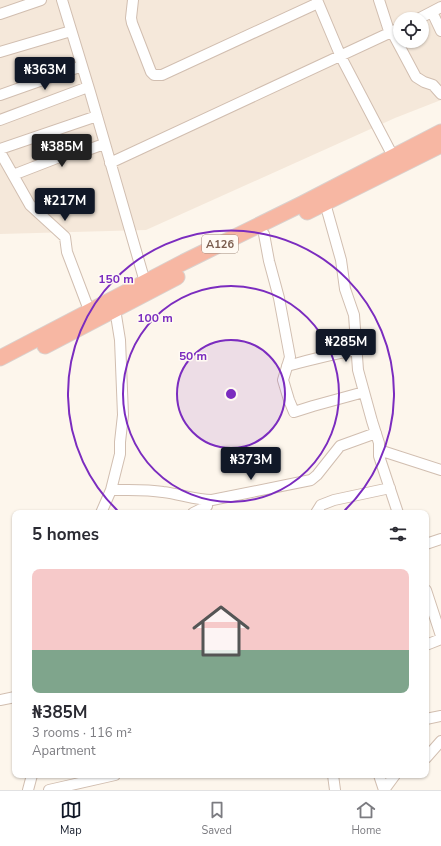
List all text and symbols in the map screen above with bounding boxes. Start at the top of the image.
map controls [393,12,429,48]
button: locate [393,12,429,48]
pin: ₦363M [17,57,73,91]
text: ₦363M [24,61,66,79]
pin: ₦385M [34,134,90,168]
text: ₦385M [41,138,83,156]
pin: ₦217M [37,188,93,222]
text: ₦217M [44,192,86,210]
road number: A126 [202,235,238,253]
text: 150 m [98,271,134,287]
text: 100 m [137,310,173,326]
pin: ₦285M [318,329,374,363]
text: ₦285M [325,333,367,351]
text: 50 m [179,348,207,364]
centre of rings [224,387,238,401]
pin: ₦373M [223,447,279,481]
text: ₦373M [230,451,272,469]
text: 5 homes [32,523,99,546]
icon: filters [387,523,409,545]
icon: home [185,595,257,667]
text: ₦385M [32,701,88,724]
text: 3 rooms · 116 m² [32,724,132,742]
text: Apartment [32,742,95,760]
tab: Map [60,799,82,838]
tab: Saved [201,799,232,838]
tab: Home [351,799,381,838]

